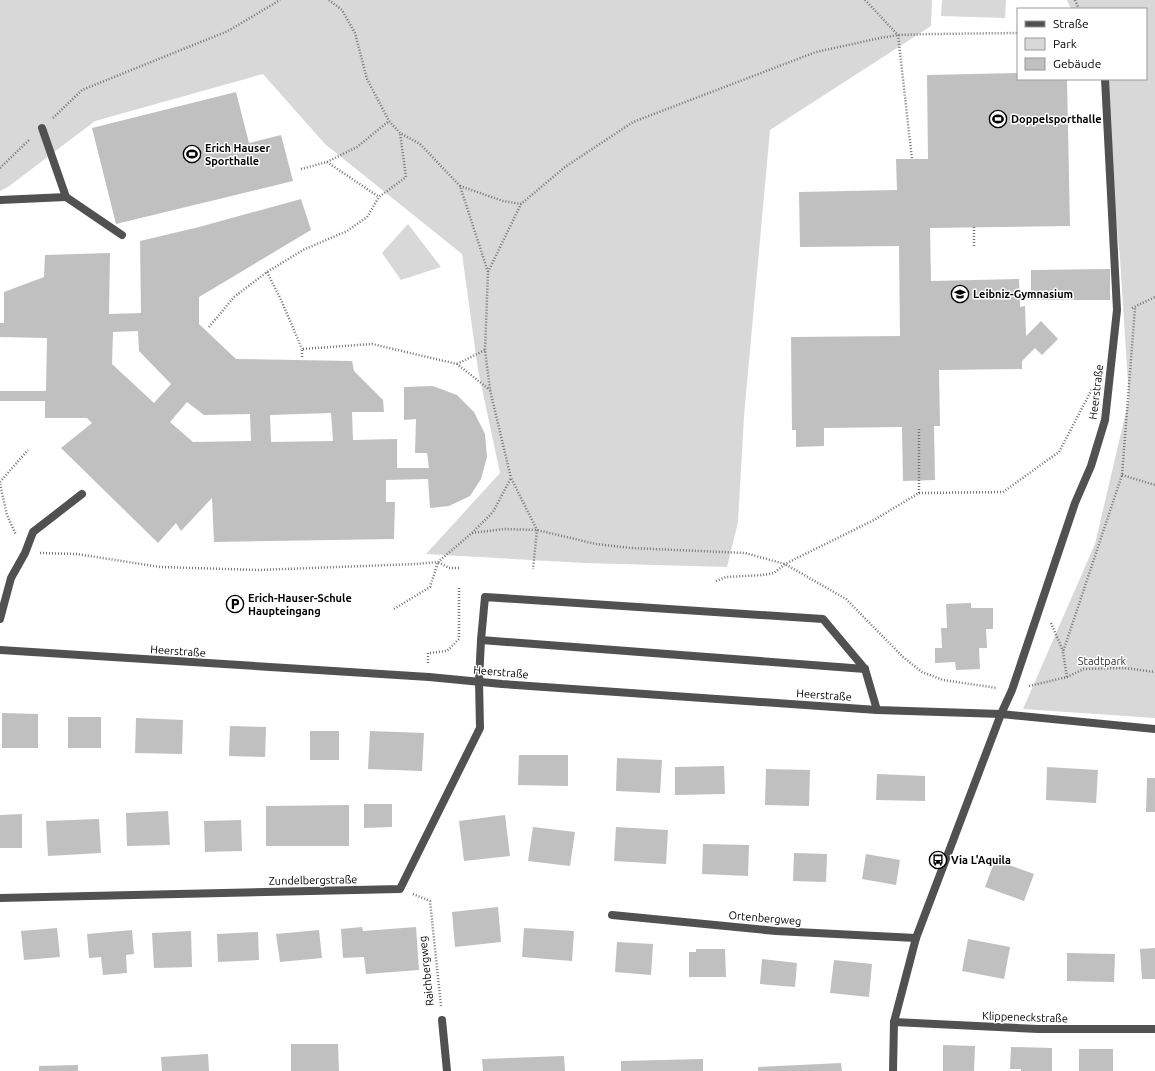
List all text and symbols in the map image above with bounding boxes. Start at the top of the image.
legend [1017,8,1147,80]
text: Straße [1053,17,1089,30]
text: Park [1053,37,1077,50]
text: Gebäude [1053,57,1101,70]
sports icon: Doppelsporthalle [988,109,1008,129]
place label: Doppelsporthalle [1011,113,1102,125]
place label: Erich Hauser Sporthalle [205,142,270,167]
sports icon: Erich Hauser Sporthalle [182,144,202,164]
school or university icon: Leibniz-Gymnasium [950,284,970,304]
place label: Leibniz-Gymnasium [973,288,1073,300]
street label: Heerstraße [1087,364,1105,420]
place label: Erich-Hauser-Schule Haupteingang [248,592,352,617]
parking icon: Erich-Hauser-Schule Haupteingang [225,594,245,614]
street label: Heerstraße [150,643,206,659]
park label: Stadtpark [1078,655,1127,667]
street label: Heerstraße [473,664,529,680]
street label: Heerstraße [796,687,852,703]
bus stop icon: Via L'Aquila [928,850,948,870]
place label: Via L'Aquila [951,854,1011,866]
street label: Zundelbergstraße [269,873,357,887]
street label: Ortenbergweg [728,909,802,927]
street label: Raichbergweg [416,935,436,1007]
street label: Klippeneckstraße [982,1010,1068,1024]

